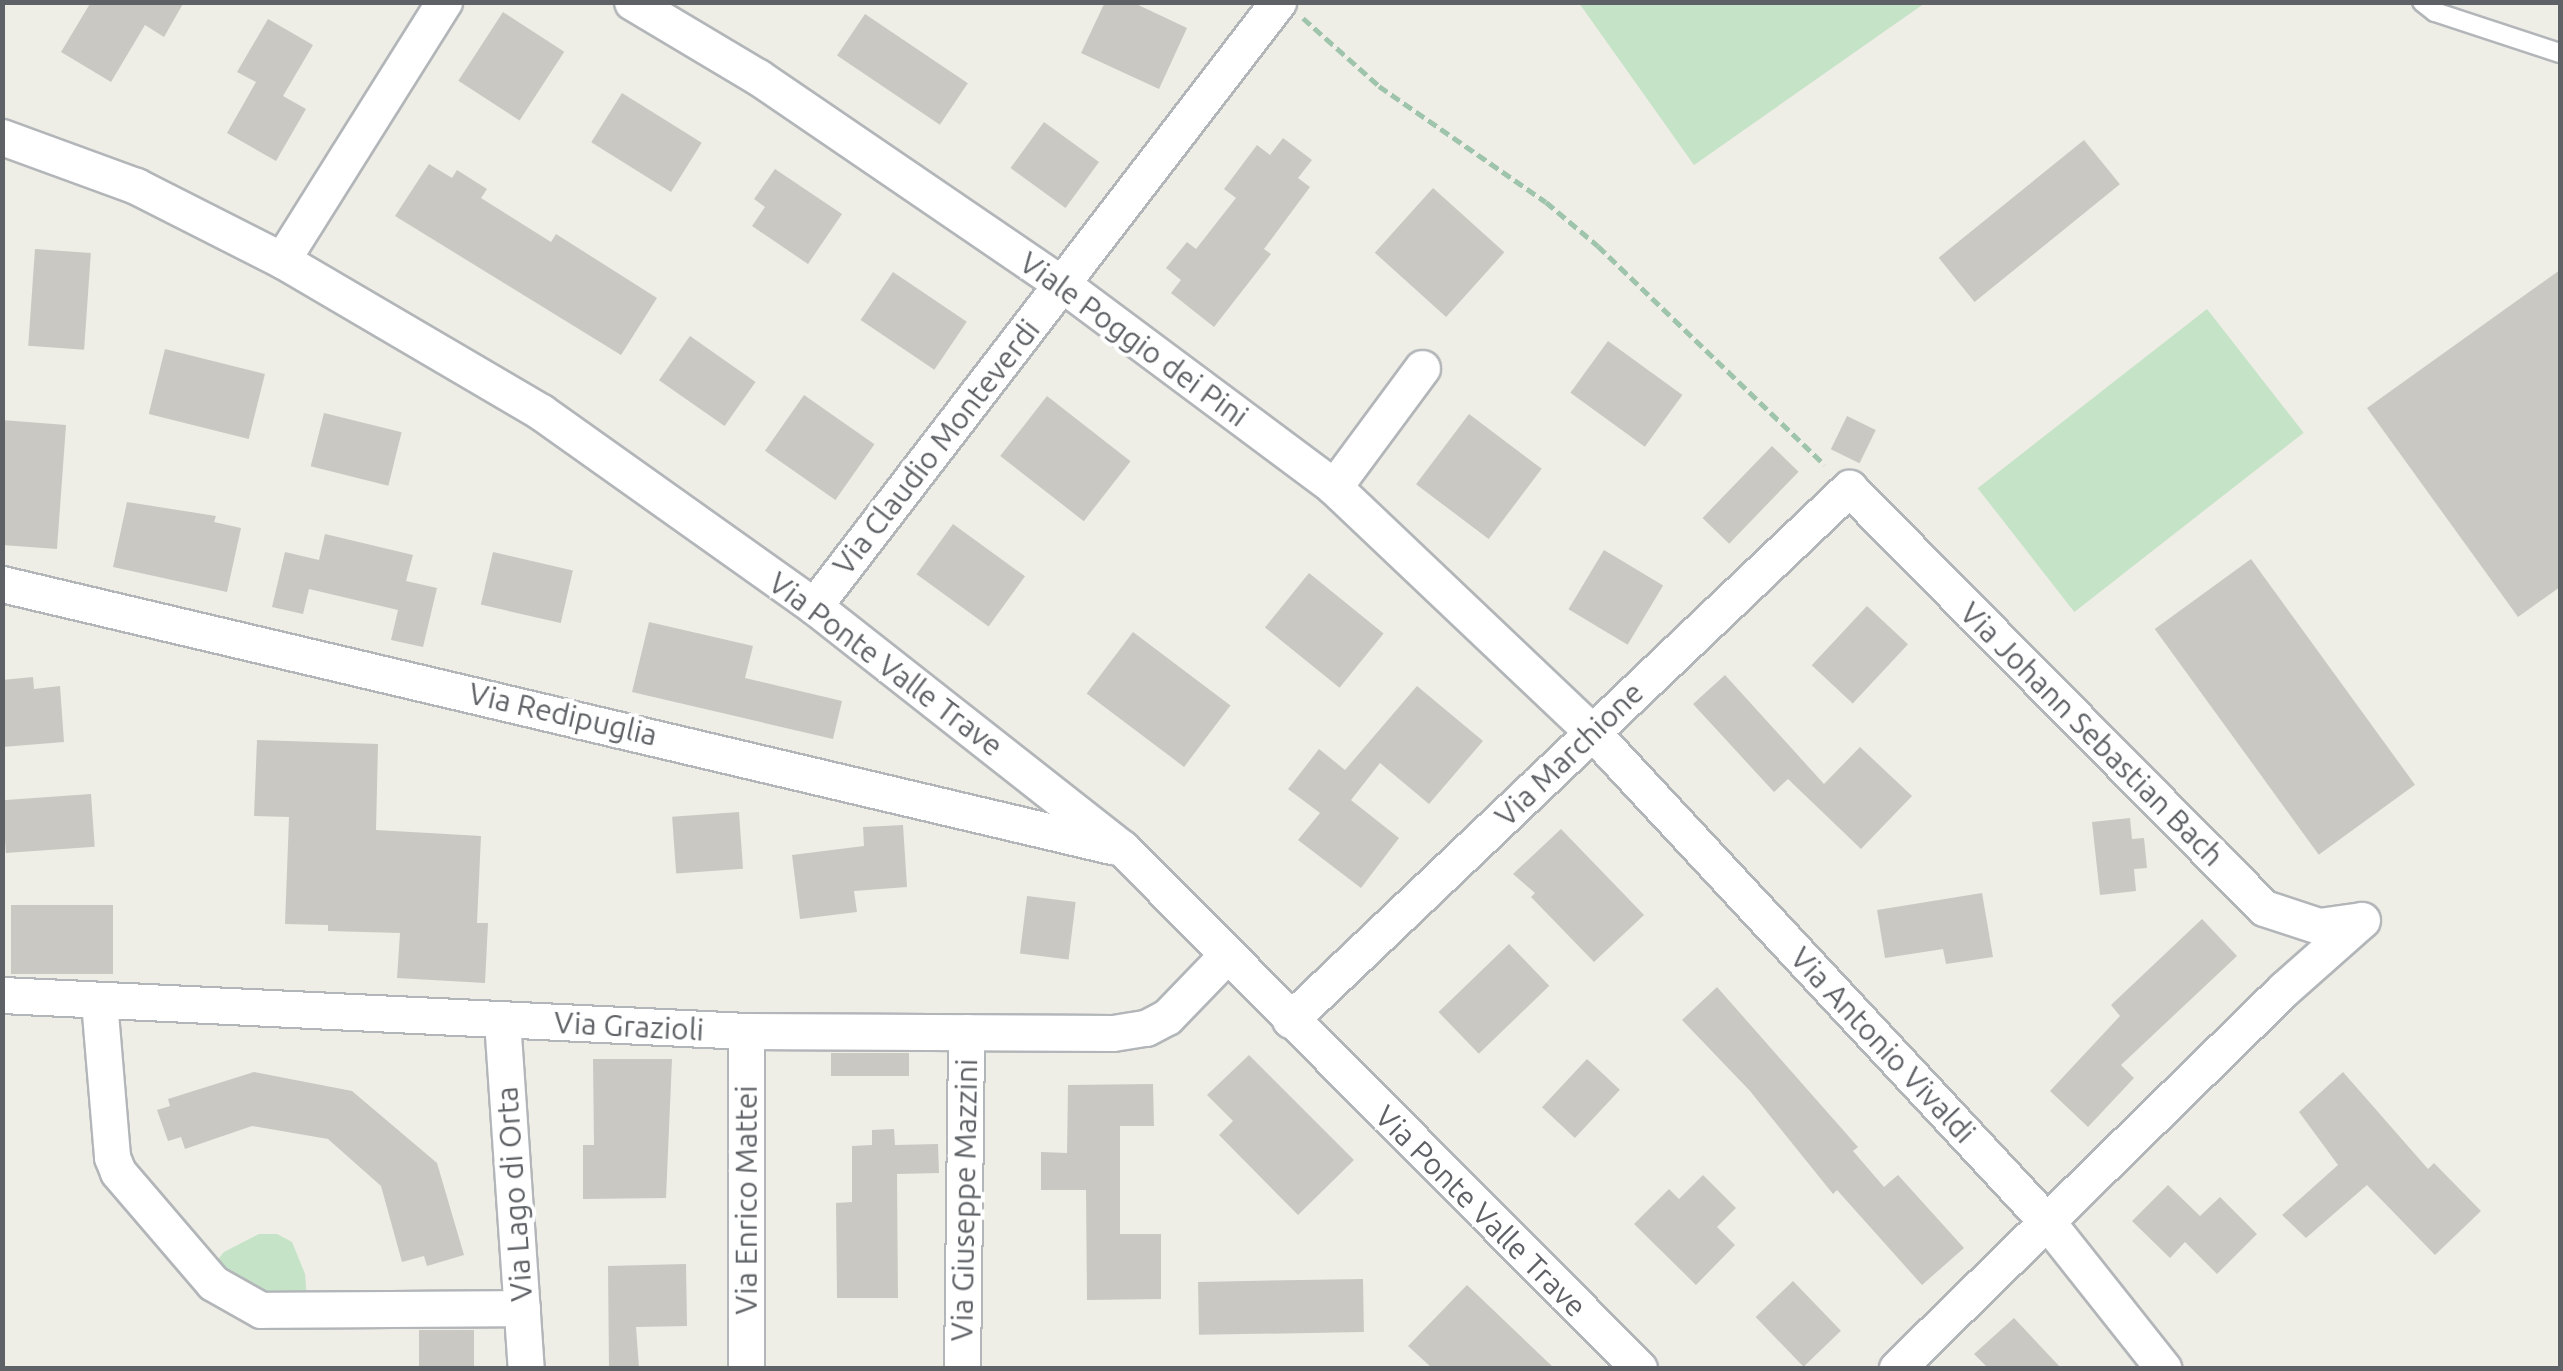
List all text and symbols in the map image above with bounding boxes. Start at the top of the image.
street label: Viale Poggio dei Pini [1013,244,1255,434]
street label: Via Claudio Monteverdi [825,312,1047,582]
street label: Via Ponte Valle Trave [762,564,1010,764]
street label: Via Johann Sebastian Bach [1953,595,2231,873]
street label: Via Marchione [1487,674,1651,834]
street label: Via Redipuglia [465,675,661,753]
street label: Via Antonio Vivaldi [1783,940,1983,1150]
street label: Via Grazioli [553,1004,705,1048]
street label: Via Giuseppe Mazzini [944,1058,984,1342]
street label: Via Lago di Orta [489,1085,539,1303]
street label: Via Enrico Mattei [728,1085,764,1315]
street label: Via Ponte Valle Trave [1368,1098,1594,1324]

